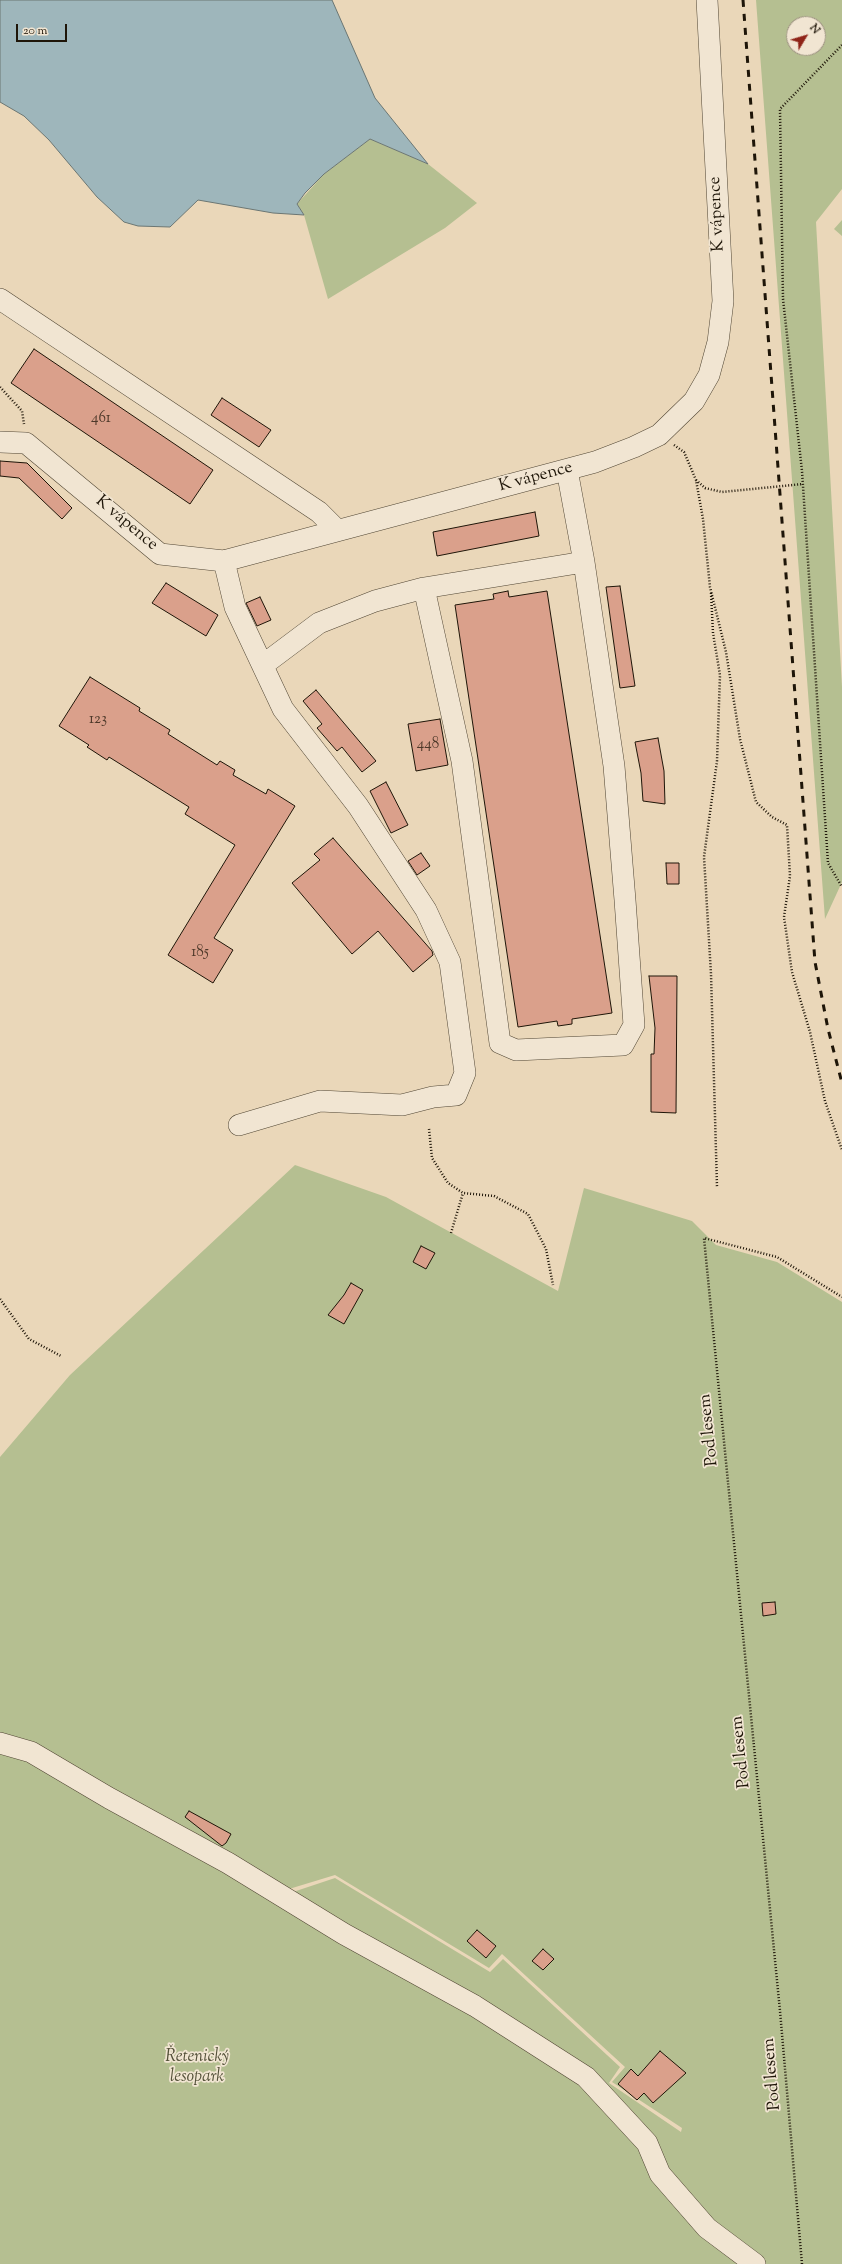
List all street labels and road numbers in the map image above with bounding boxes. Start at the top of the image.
street label: K vápence [706,176,730,252]
street label: K vápence [497,458,575,498]
street label: K vápence [91,492,161,556]
street label: Pod lesem [696,1393,724,1467]
street label: Pod lesem [728,1715,756,1789]
street label: Pod lesem [760,2037,786,2111]

